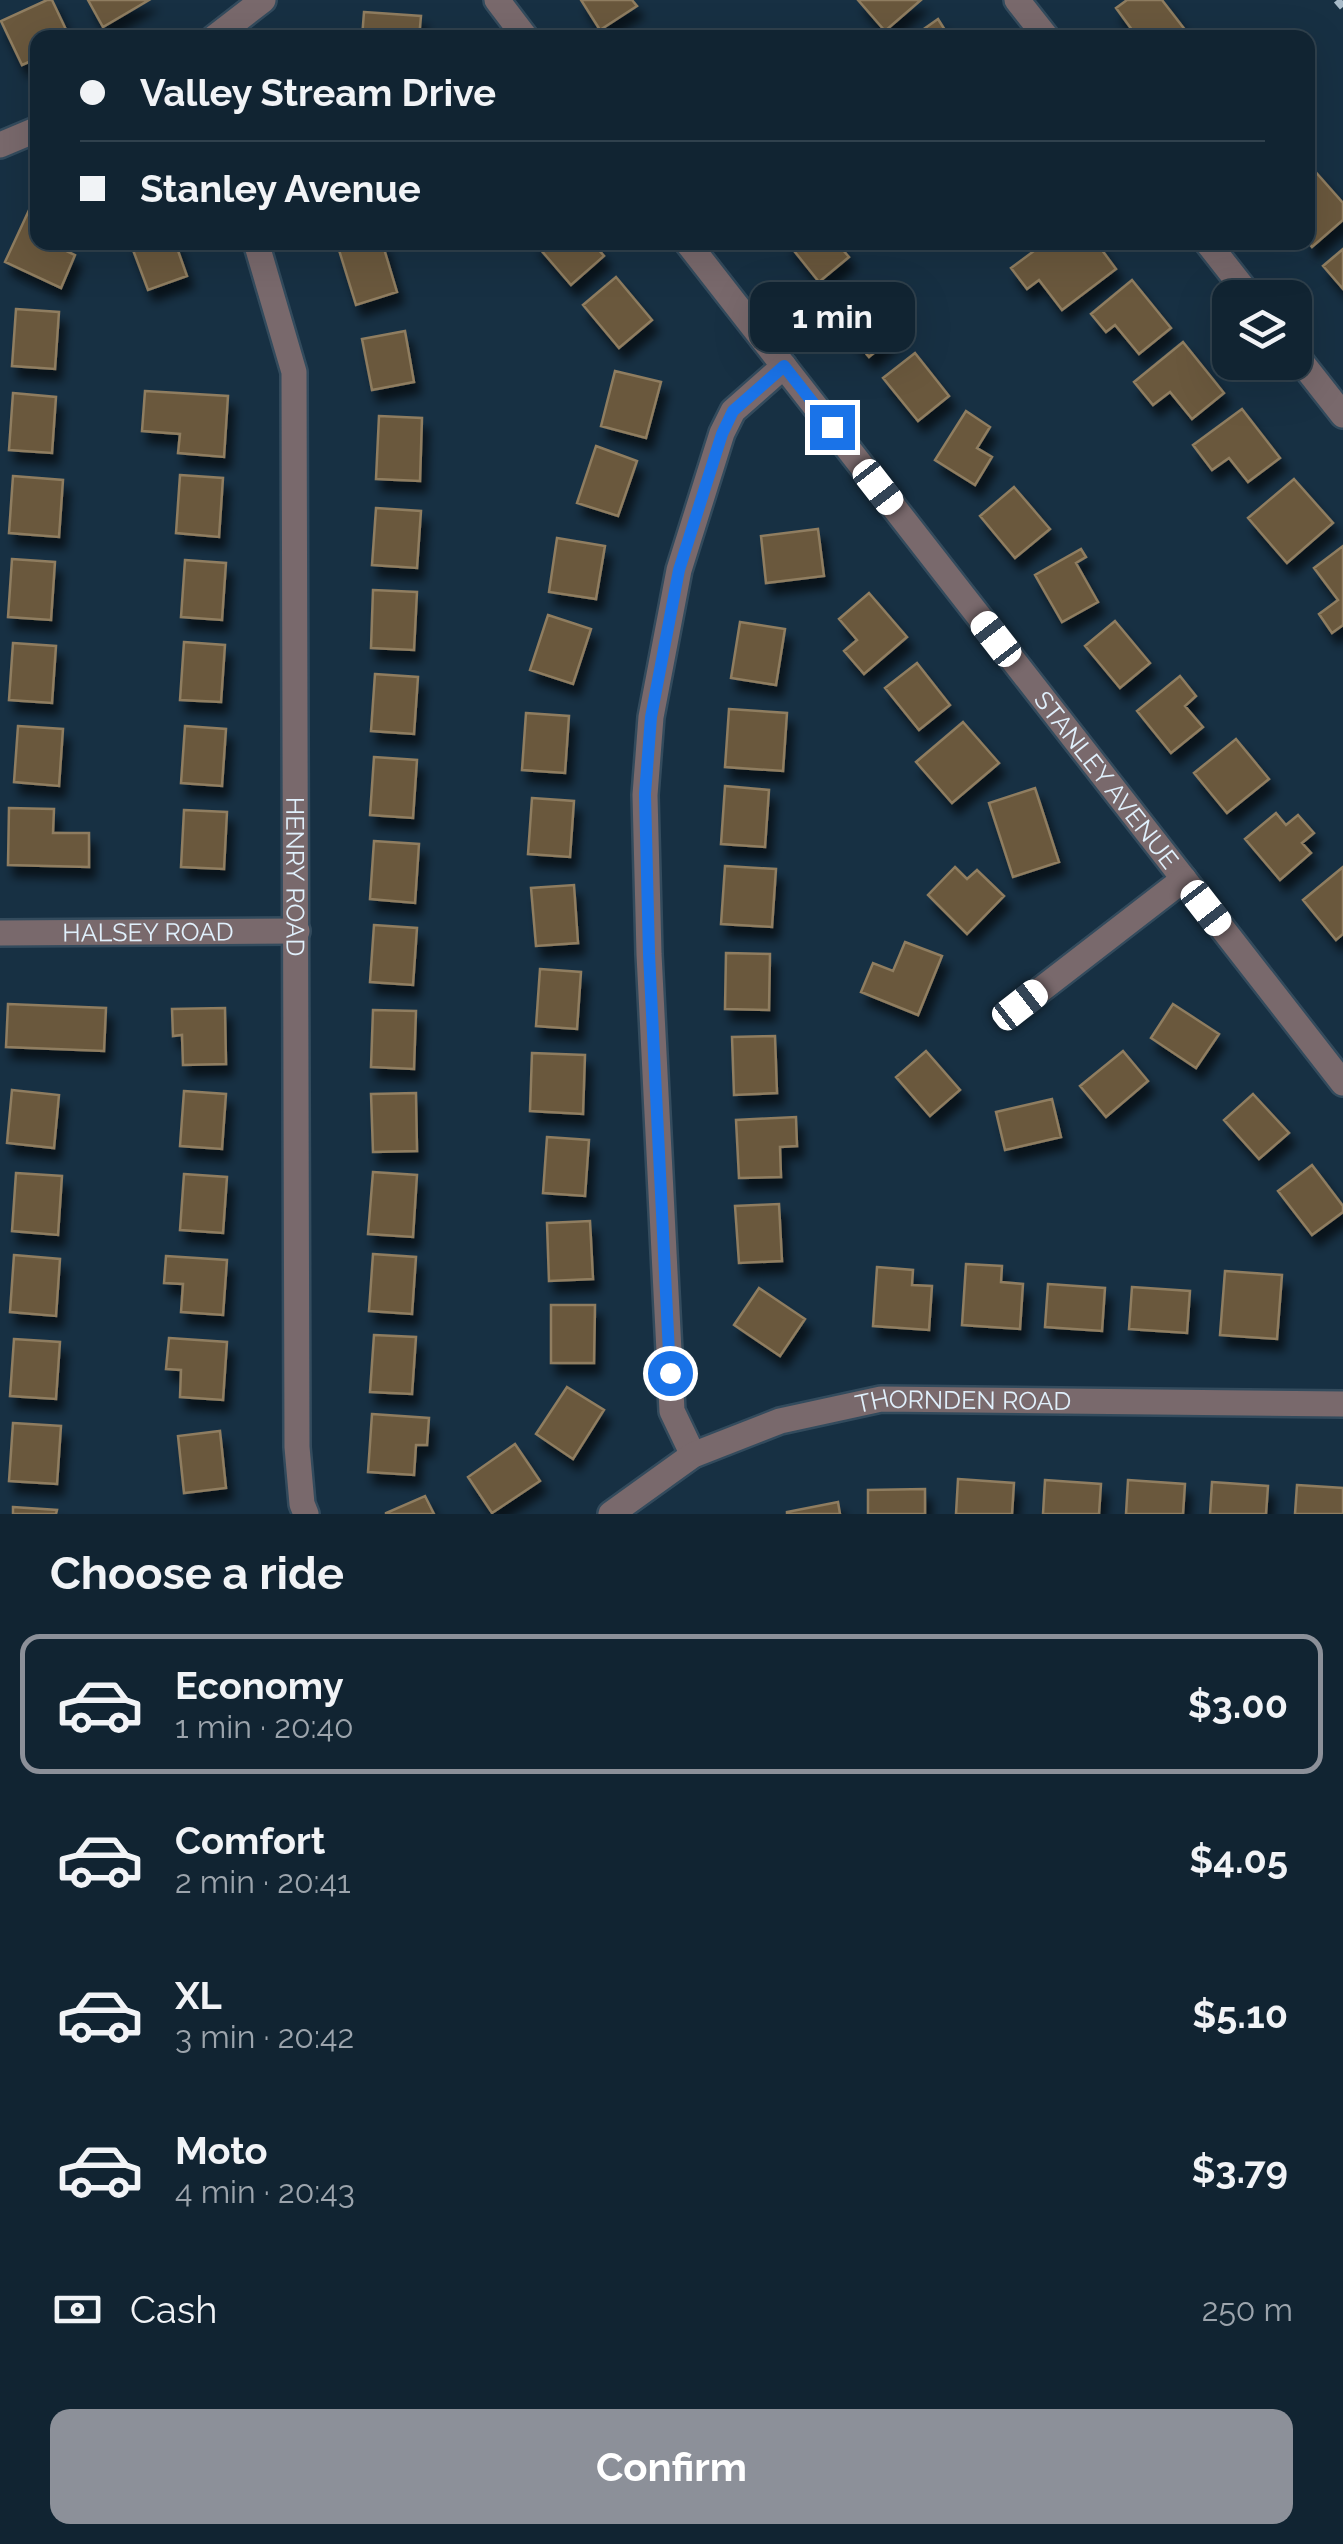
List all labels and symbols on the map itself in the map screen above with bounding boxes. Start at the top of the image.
callout: 1 min [750,282,914,352]
route end [810,405,855,450]
car [848,454,908,520]
car [966,606,1026,672]
street label: STANLEY AVENUE [1028,685,1185,874]
street label: HENRY ROAD [280,797,311,956]
car [1176,875,1236,941]
street label: HALSEY ROAD [62,916,234,948]
car [987,975,1053,1035]
route start [648,1351,693,1396]
street label: THORNDEN ROAD [852,1383,1071,1419]

